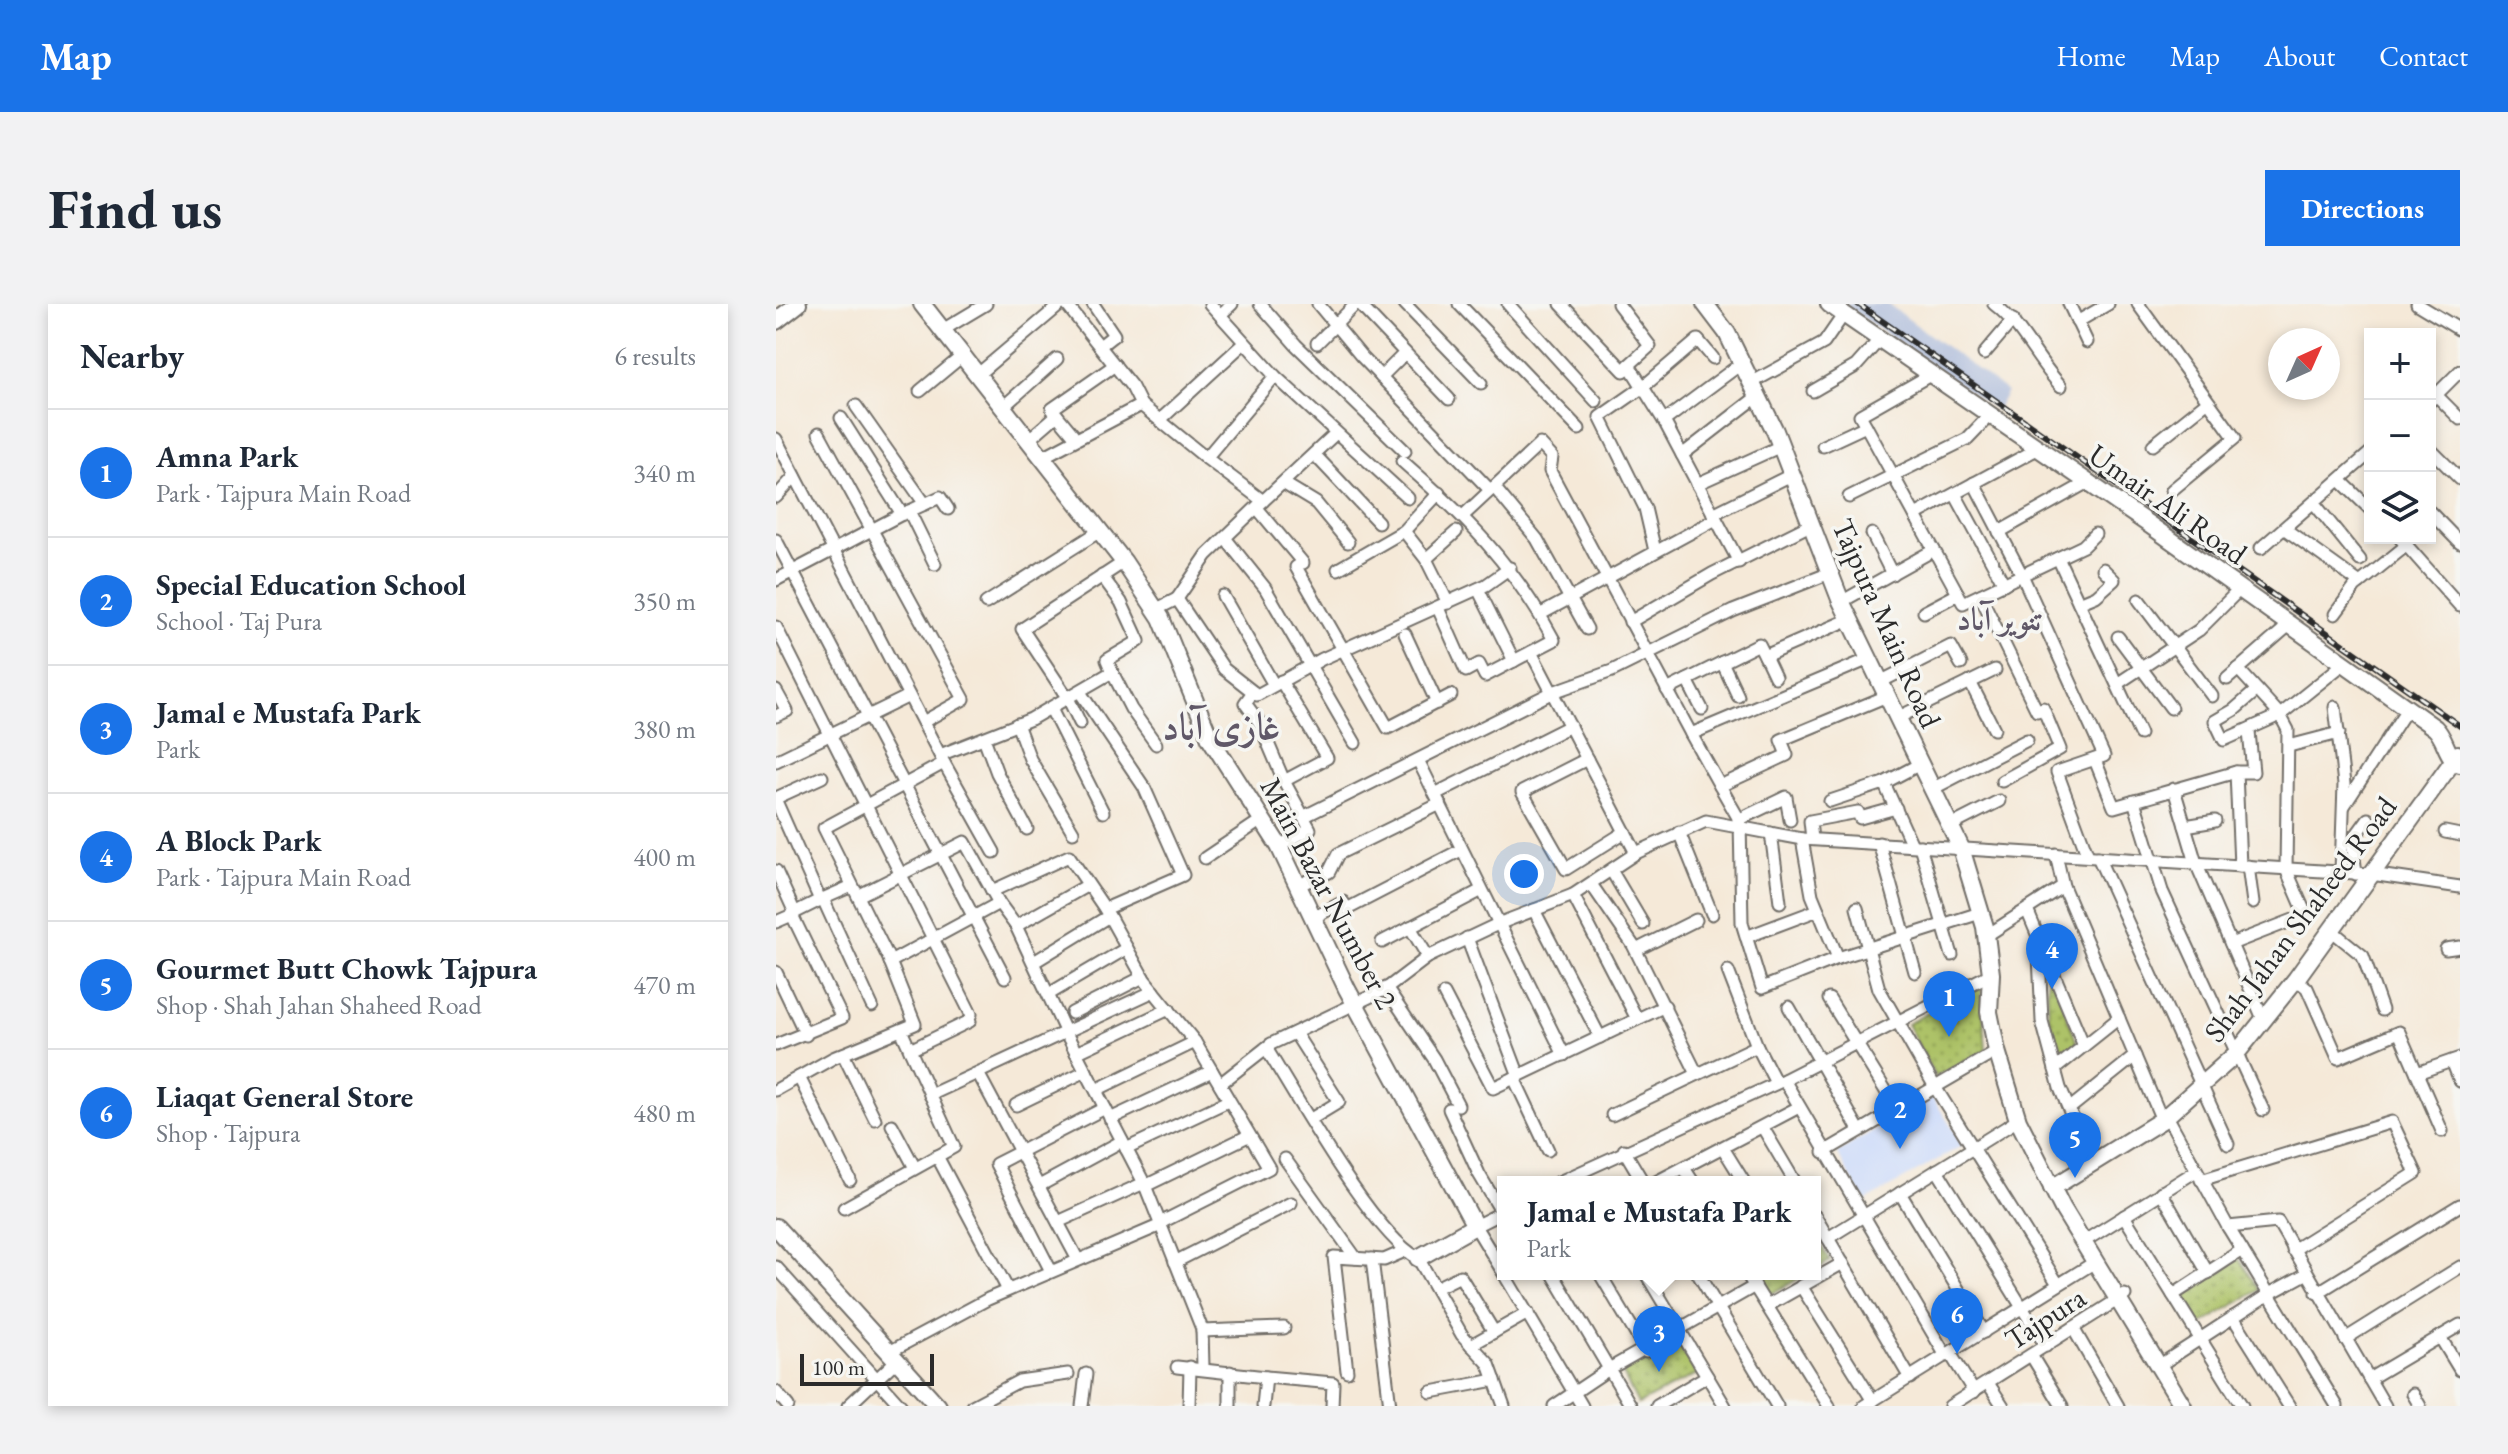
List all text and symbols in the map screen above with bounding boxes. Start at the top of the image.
text: Map [40,32,112,81]
text: Home [2056,38,2126,74]
text: Map [2170,38,2220,74]
text: About [2264,38,2335,74]
text: Contact [2379,38,2468,74]
button: Directions [2265,170,2460,246]
text: Find us [48,172,222,245]
north arrow [2268,328,2340,400]
map controls [2364,328,2436,544]
button: + [2364,328,2436,400]
text: Nearby [80,334,184,378]
text: 6 results [615,339,696,373]
button: − [2364,400,2436,472]
street label: Umair Ali Road [2081,435,2256,573]
text: Amna Park [156,437,298,476]
text: 1 [99,456,113,490]
text: 340 m [633,456,696,490]
button: layers [2364,472,2436,544]
text: Park · Tajpura Main Road [156,476,411,510]
street label: Tajpura Main Road [1823,512,1951,735]
text: Special Education School [156,565,466,604]
text: 2 [99,584,113,618]
text: 350 m [633,584,696,618]
district label: تنویر آباد [1956,598,2044,640]
text: School · Taj Pura [156,604,322,638]
text: Jamal e Mustafa Park [156,693,421,732]
district label: غازى آباد [1162,701,1280,750]
text: 3 [99,712,113,746]
text: 380 m [633,712,696,746]
text: Park [156,732,200,766]
street label: Main Bazar Number 2 [1252,771,1407,1016]
street label: Shah Jahan Shaheed Road [2195,788,2406,1050]
text: A Block Park [156,821,322,860]
text: 4 [99,840,113,874]
text: 400 m [633,840,696,874]
your location [1504,854,1544,894]
text: Park · Tajpura Main Road [156,860,411,894]
pin: 4 [2026,923,2078,989]
text: Gourmet Butt Chowk Tajpura [156,949,537,988]
text: 5 [99,968,113,1002]
text: 470 m [633,968,696,1002]
pin: 1 [1923,971,1975,1037]
text: Shop · Shah Jahan Shaheed Road [156,988,482,1022]
text: Liaqat General Store [156,1077,413,1116]
pin: 2 [1874,1083,1926,1149]
text: 6 [99,1096,113,1130]
text: 480 m [633,1096,696,1130]
pin: 5 [2049,1112,2101,1178]
text: Shop · Tajpura [156,1116,300,1150]
popup [1497,1176,1821,1280]
text: Jamal e Mustafa Park [1527,1192,1791,1231]
text: Park [1527,1231,1571,1265]
street label: Tajpura [1997,1277,2093,1359]
pin: 6 [1931,1288,1983,1354]
pin: 3 [1633,1306,1685,1372]
scale bar [800,1350,934,1386]
text: 100 m [812,1353,865,1382]

